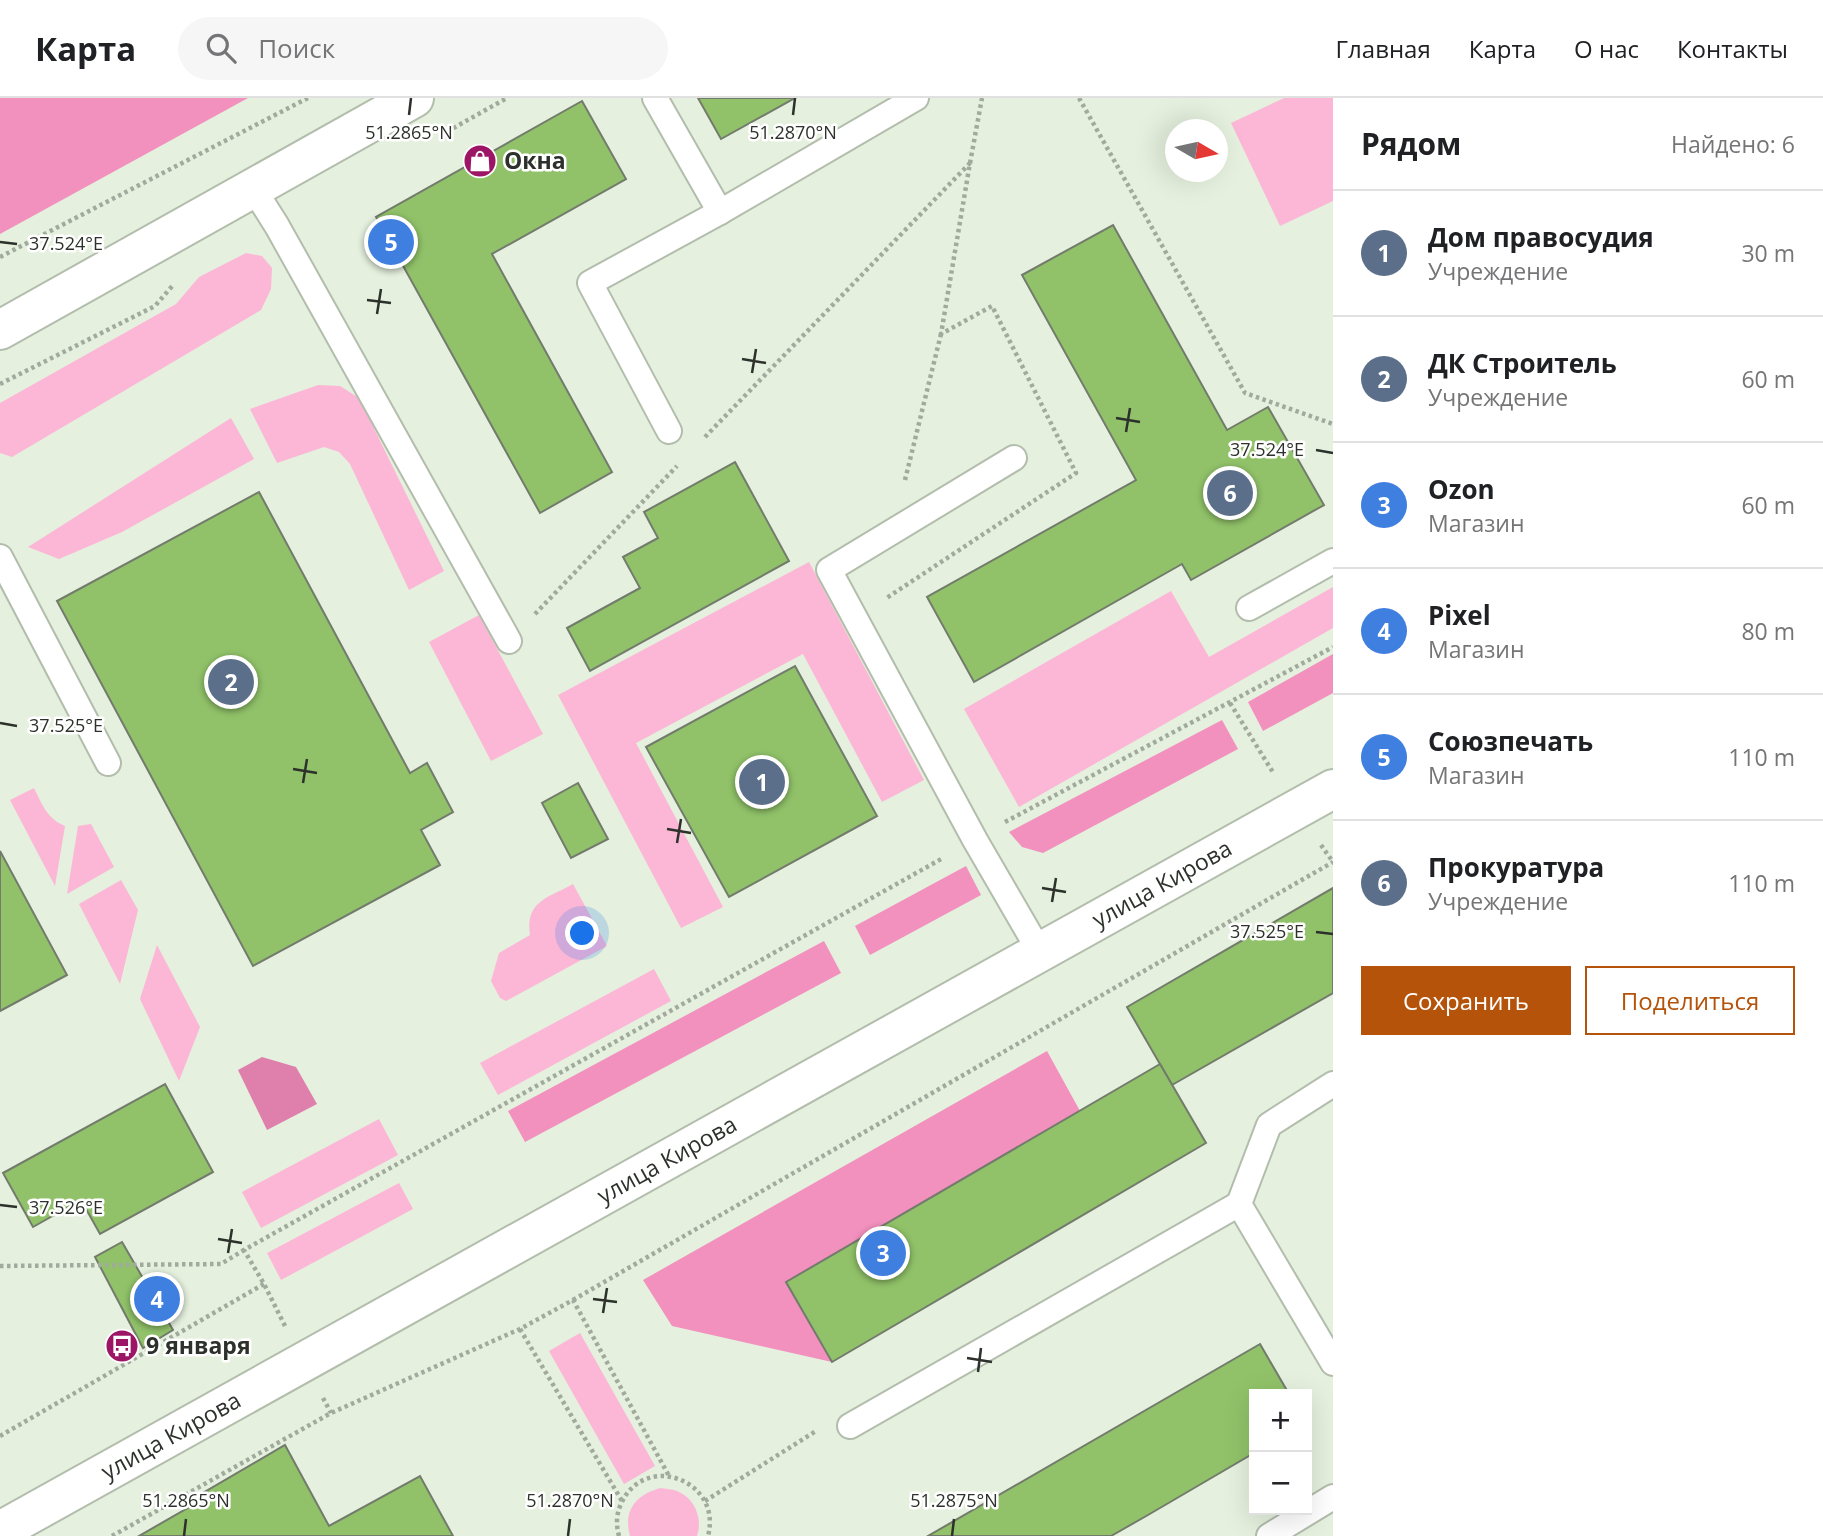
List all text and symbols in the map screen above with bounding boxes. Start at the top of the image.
search box [178,17,668,80]
text: Карта [35,26,136,71]
icon: search [202,29,240,67]
text: Поиск [258,30,335,66]
text: Главная [1336,32,1431,65]
text: Карта [1469,32,1536,65]
text: О нас [1574,32,1639,65]
text: Контакты [1677,32,1788,65]
north arrow [1165,119,1228,182]
text: 51.2865°N [365,120,453,144]
text: 51.2870°N [749,120,837,144]
text: Рядом [1361,123,1461,164]
text: Найдено: 6 [1671,128,1795,160]
shop icon: Окна [461,142,499,180]
place label: Окна [504,144,566,176]
pin: 5 [368,216,414,268]
text: Дом правосудия [1428,219,1654,255]
text: 37.524°E [29,231,103,255]
text: 1 [1377,237,1391,269]
text: 30 m [1741,237,1795,269]
text: Учреждение [1428,255,1568,287]
text: ДК Строитель [1428,345,1617,381]
text: 2 [1377,363,1391,395]
text: 60 m [1741,363,1795,395]
text: Учреждение [1428,381,1568,413]
text: 37.524°E [1230,437,1304,461]
pin: 6 [1207,467,1253,519]
text: Ozon [1428,471,1495,507]
text: 3 [1377,489,1391,521]
text: 60 m [1741,489,1795,521]
text: Магазин [1428,507,1524,539]
text: Pixel [1428,597,1491,633]
text: 4 [1377,615,1391,647]
text: 80 m [1741,615,1795,647]
text: Магазин [1428,633,1524,665]
pin: 2 [208,656,254,708]
text: 37.525°E [29,713,103,737]
text: Союзпечать [1428,723,1593,759]
text: 5 [1377,741,1391,773]
text: 110 m [1728,741,1795,773]
pin: 1 [739,756,785,808]
text: Магазин [1428,759,1524,791]
street label: улица Кирова [1086,832,1237,935]
text: Прокуратура [1428,849,1604,885]
text: 6 [1377,867,1391,899]
text: 110 m [1728,867,1795,899]
text: Учреждение [1428,885,1568,917]
your location [565,916,599,950]
text: 37.525°E [1230,919,1304,943]
button: Сохранить [1361,966,1571,1035]
button: Поделиться [1585,966,1795,1035]
street label: улица Кирова [591,1108,742,1211]
text: 37.526°E [29,1195,103,1219]
pin: 3 [860,1227,906,1279]
pin: 4 [134,1273,180,1325]
bus stop icon: 9 января [103,1327,141,1365]
place label: 9 января [146,1329,251,1361]
street label: улица Кирова [95,1384,246,1487]
map controls [1249,1389,1312,1515]
button: + [1249,1389,1312,1452]
button: − [1249,1452,1312,1515]
text: 51.2865°N [142,1488,230,1512]
text: 51.2870°N [526,1488,614,1512]
text: 51.2875°N [910,1488,998,1512]

